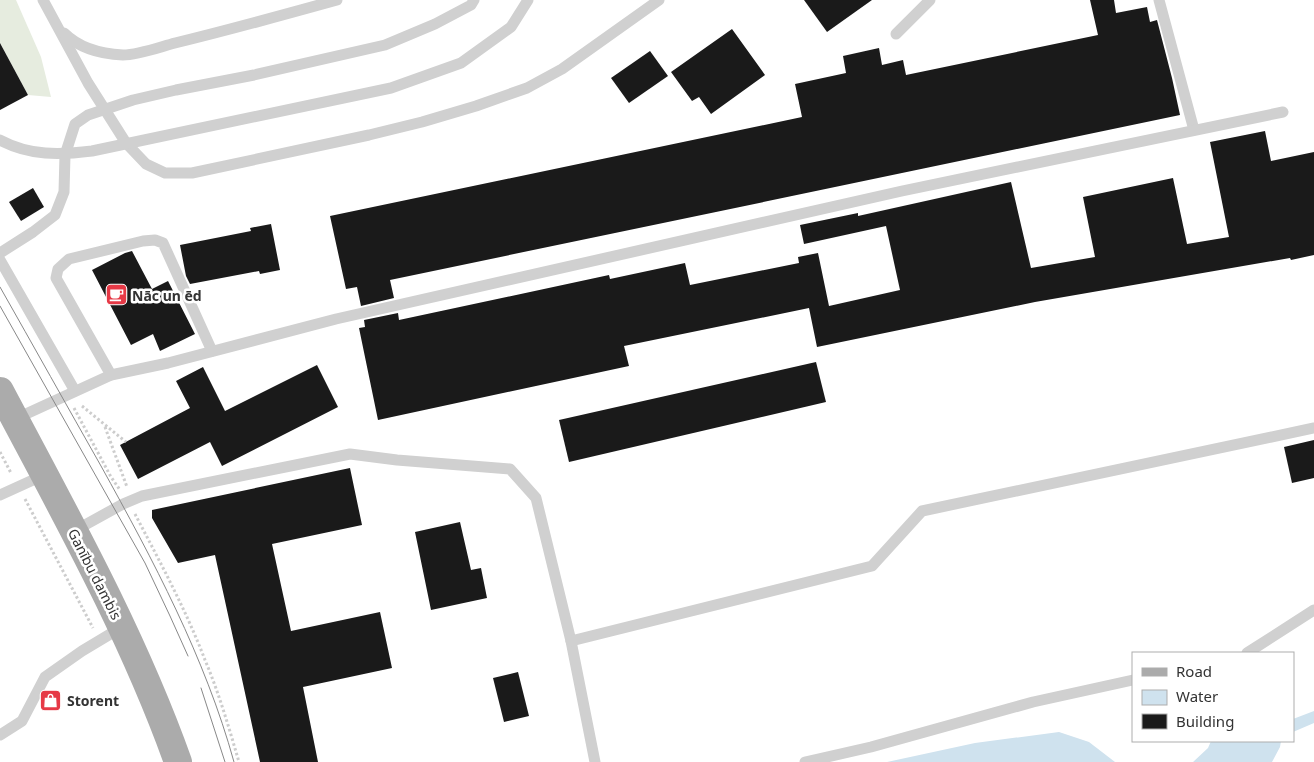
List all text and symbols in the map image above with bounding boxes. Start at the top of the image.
cafe icon: Nāc un ēd [104,283,128,307]
place label: Nāc un ēd [132,286,202,305]
street label: Ganību dambis [64,525,126,623]
legend [1132,652,1294,742]
text: Road [1176,661,1212,681]
text: Water [1176,686,1218,706]
shop icon: Storent [39,688,63,712]
place label: Storent [67,691,119,710]
text: Building [1176,711,1234,731]

